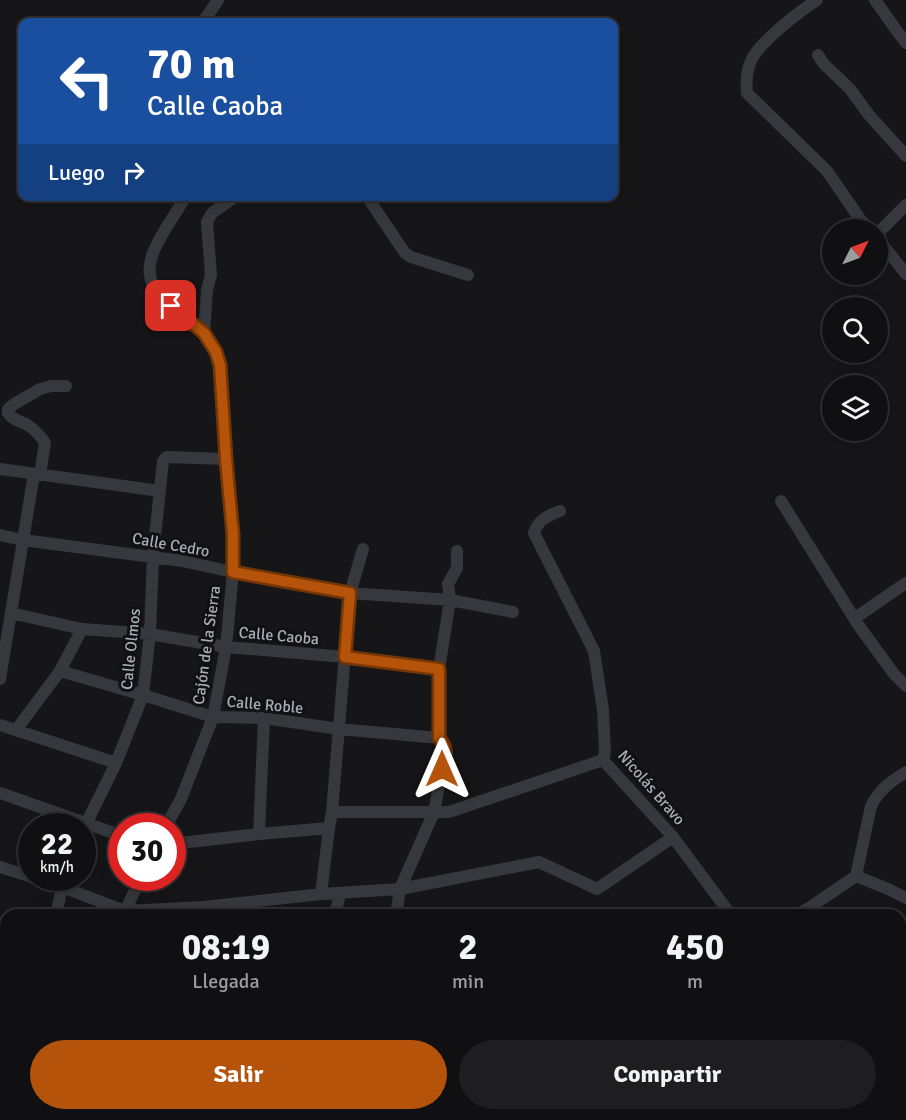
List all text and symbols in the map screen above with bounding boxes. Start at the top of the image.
text: 70 m [147,39,236,90]
icon: left [48,42,126,120]
text: Calle Caoba [147,90,283,123]
icon: right [117,156,150,189]
text: Luego [48,159,105,186]
north arrow [822,219,888,285]
map controls [822,219,888,441]
pin [145,280,196,331]
icon: arrive [154,289,187,322]
button: search [822,297,888,363]
button: layers [822,375,888,441]
street label: Calle Cedro [131,528,211,562]
street label: Cajón de la Sierra [189,584,225,706]
street label: Calle Olmos [117,608,145,691]
street label: Calle Caoba [238,623,320,649]
street label: Calle Roble [226,692,304,718]
position arrow [410,737,474,801]
street label: Nicolás Bravo [613,746,689,829]
speed limit sign: 30 [108,813,186,891]
text: 22 [41,826,73,863]
text: km/h [40,858,74,876]
text: 08:19 [182,925,270,970]
text: 2 [458,925,478,970]
text: 450 [666,925,724,970]
text: Llegada [192,969,260,994]
text: min [452,969,484,994]
text: m [687,969,703,994]
button: Salir [30,1040,447,1109]
button: Compartir [459,1040,876,1109]

